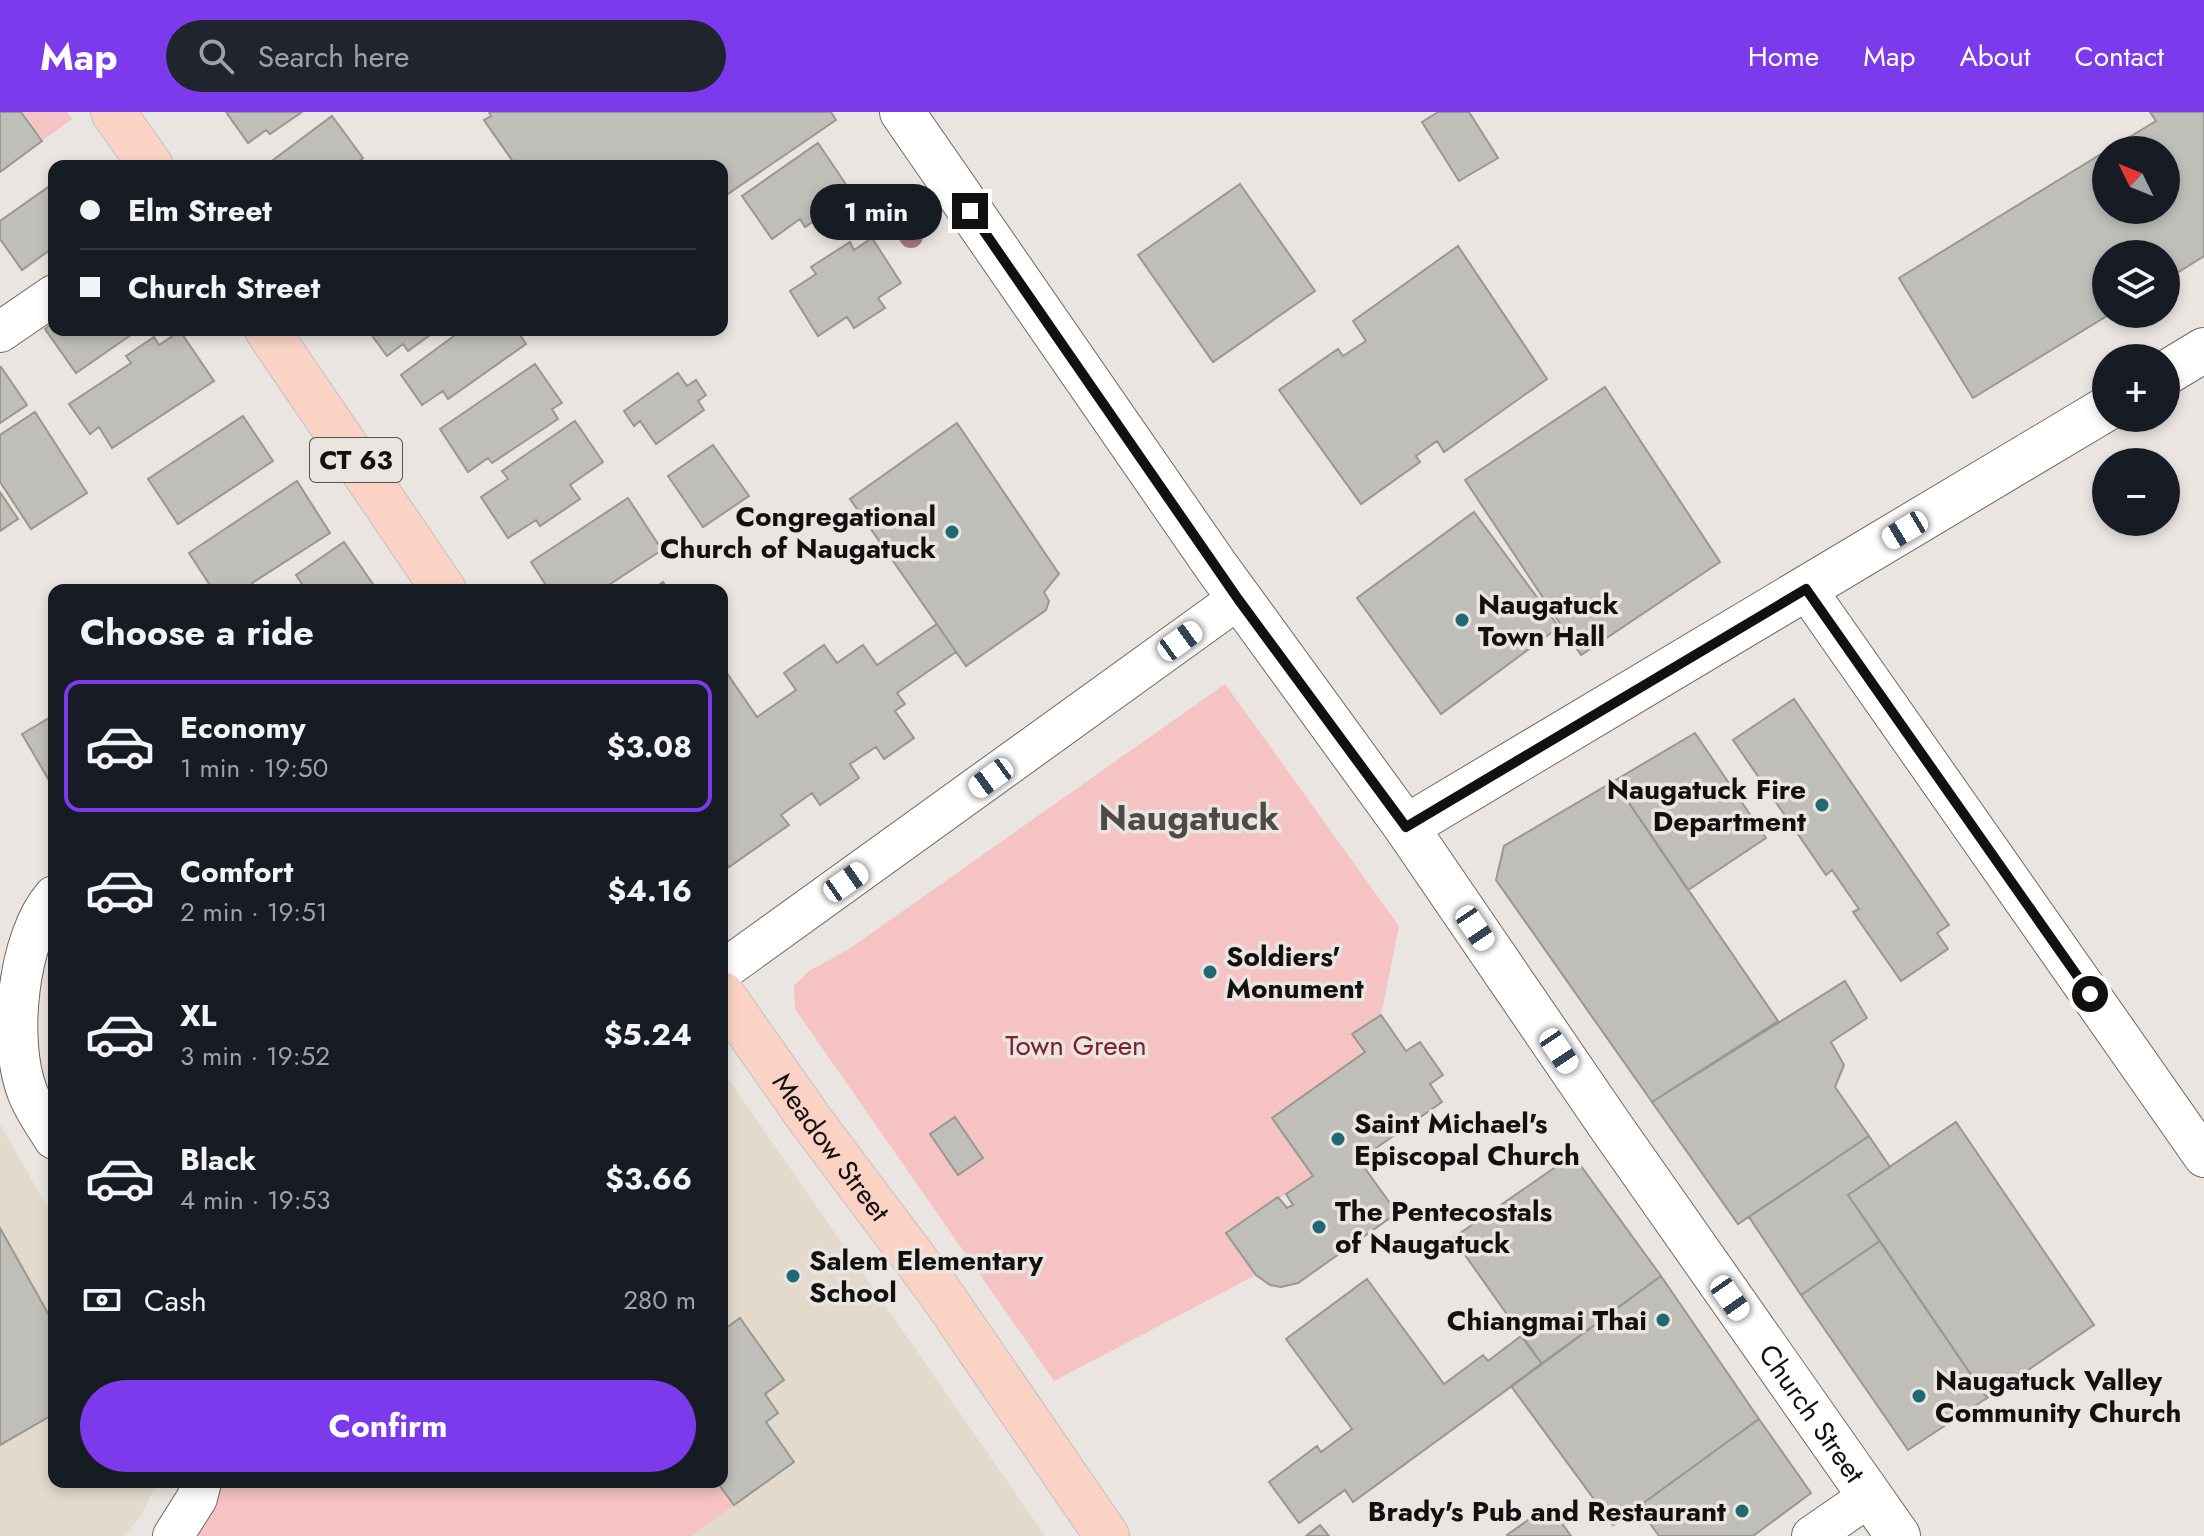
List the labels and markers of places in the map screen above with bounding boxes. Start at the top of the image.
place label: Congregational Church of Naugatuck [660,496,936,569]
marker: Congregational Church of Naugatuck [943,523,961,541]
place label: Naugatuck Town Hall [1478,584,1619,657]
marker: Naugatuck Town Hall [1453,611,1471,629]
place label: Naugatuck Fire Department [1607,769,1806,842]
marker: Naugatuck Fire Department [1813,796,1831,814]
place label: Soldiers' Monument [1226,936,1364,1009]
marker: Soldiers' Monument [1201,963,1219,981]
place label: Saint Michael's Episcopal Church [1354,1103,1580,1176]
marker: Saint Michael's Episcopal Church [1329,1130,1347,1148]
place label: The Pentecostals of Naugatuck [1335,1191,1552,1264]
marker: The Pentecostals of Naugatuck [1310,1218,1328,1236]
place label: Salem Elementary School [809,1240,1043,1313]
marker: Salem Elementary School [784,1267,802,1285]
place label: Chiangmai Thai [1447,1300,1647,1341]
marker: Chiangmai Thai [1654,1311,1672,1329]
place label: Naugatuck Valley Community Church [1935,1360,2181,1433]
marker: Naugatuck Valley Community Church [1910,1387,1928,1405]
place label: Brady's Pub and Restaurant [1368,1491,1726,1532]
marker: Brady's Pub and Restaurant [1733,1502,1751,1520]

